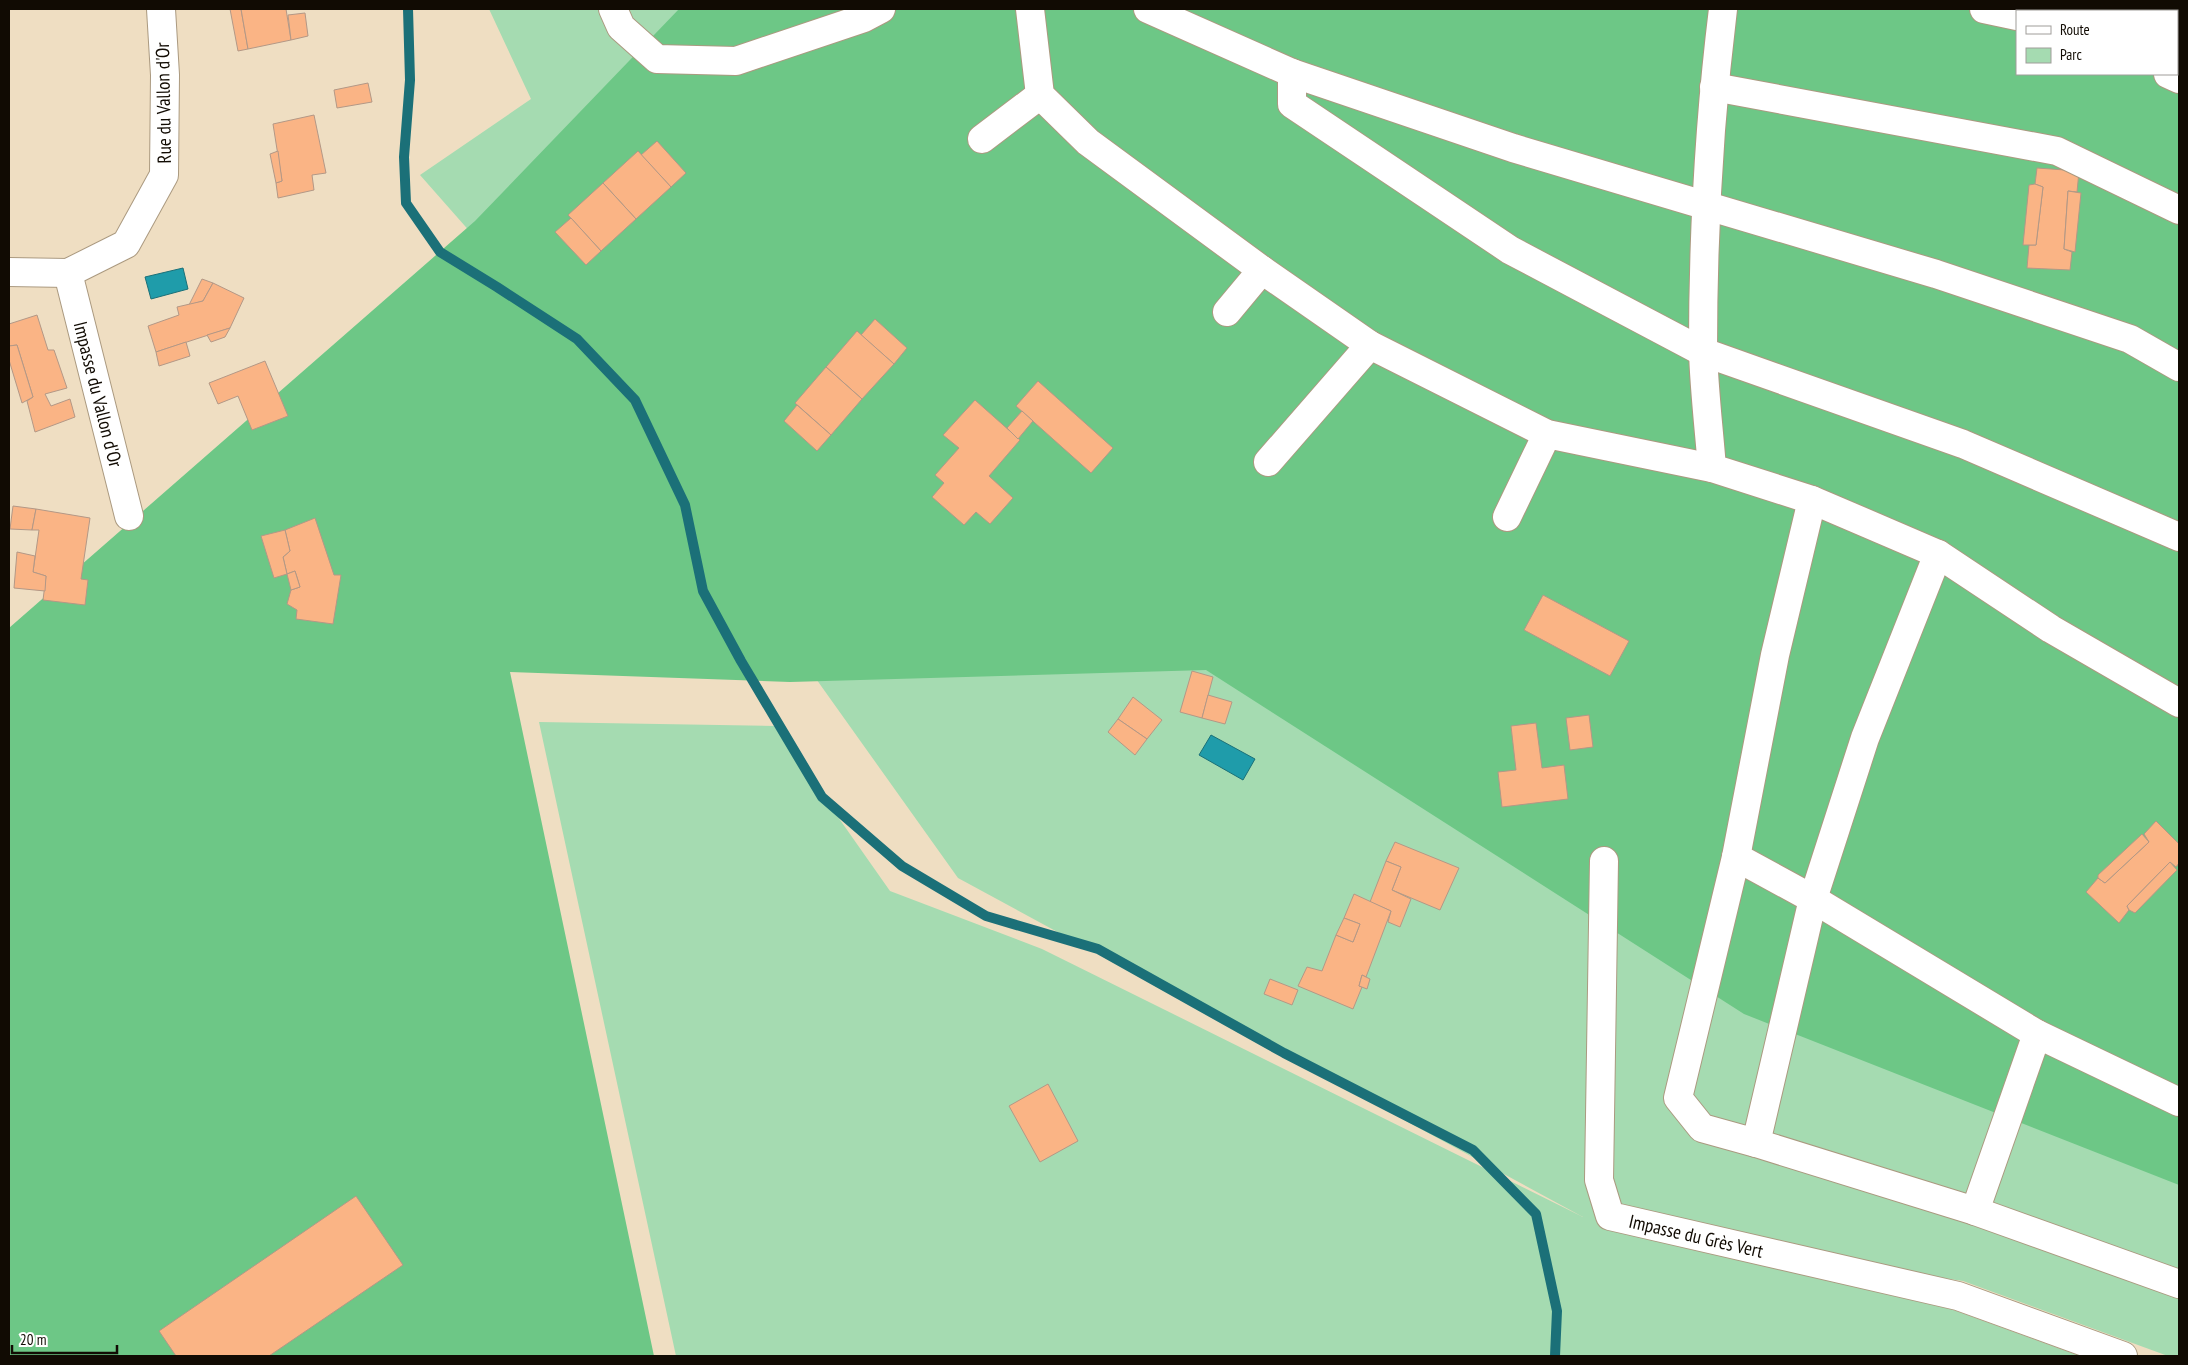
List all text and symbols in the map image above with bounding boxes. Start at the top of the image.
legend [2016,10,2178,75]
text: Route [2060,20,2090,39]
street label: Rue du Vallon d'Or [150,41,176,164]
text: Parc [2060,45,2082,64]
street label: Impasse du Vallon d'Or [69,319,128,470]
street label: Impasse du Grès Vert [1627,1209,1766,1263]
scale bar [12,1322,118,1354]
text: 20 m [20,1330,46,1349]

